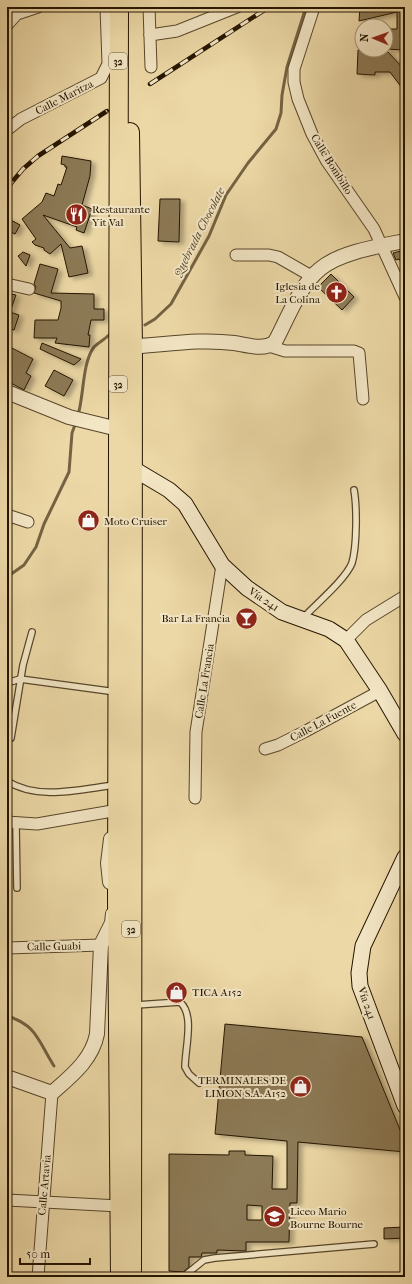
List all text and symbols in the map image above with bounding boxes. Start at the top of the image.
north arrow [354,18,394,58]
text: N [358,33,371,42]
road number: 32 [109,53,127,69]
street label: Calle Maritza [33,77,96,118]
street label: Calle Bombillo [308,132,355,197]
water label: Quebrada Chocolate [170,184,229,280]
restaurant icon: Restaurante Yit Val [64,202,90,228]
place label: Restaurante Yit Val [91,203,151,229]
church icon: Iglesia de La Colina [323,279,349,305]
place label: Iglesia de La Colina [275,280,321,306]
road number: 32 [109,376,127,392]
shop icon: Moto Cruiser [75,508,101,534]
place label: Moto Cruiser [104,515,167,528]
street label: Vía 241 [245,584,281,614]
bar icon: Bar La Francia [233,605,259,631]
place label: Bar La Francia [161,612,231,625]
street label: Calle La Francia [192,642,217,719]
street label: Calle La Fuente [288,698,359,744]
road number: 32 [122,921,140,937]
street label: Calle Guabi [27,940,82,953]
shop icon: TICA A152 [163,979,189,1005]
street label: Vía 241 [355,984,378,1021]
place label: TICA A152 [192,986,242,999]
shop icon: TERMINALES DE LIMON S.A. A152 [288,1073,314,1099]
place label: TERMINALES DE LIMON S.A. A152 [198,1074,286,1100]
street label: Calle Artavia [35,1153,54,1216]
school or university icon: Liceo Mario Bourne Bourne [261,1204,287,1230]
place label: Liceo Mario Bourne Bourne [290,1205,364,1231]
scale bar [20,1240,90,1266]
text: 50 m [26,1247,50,1261]

